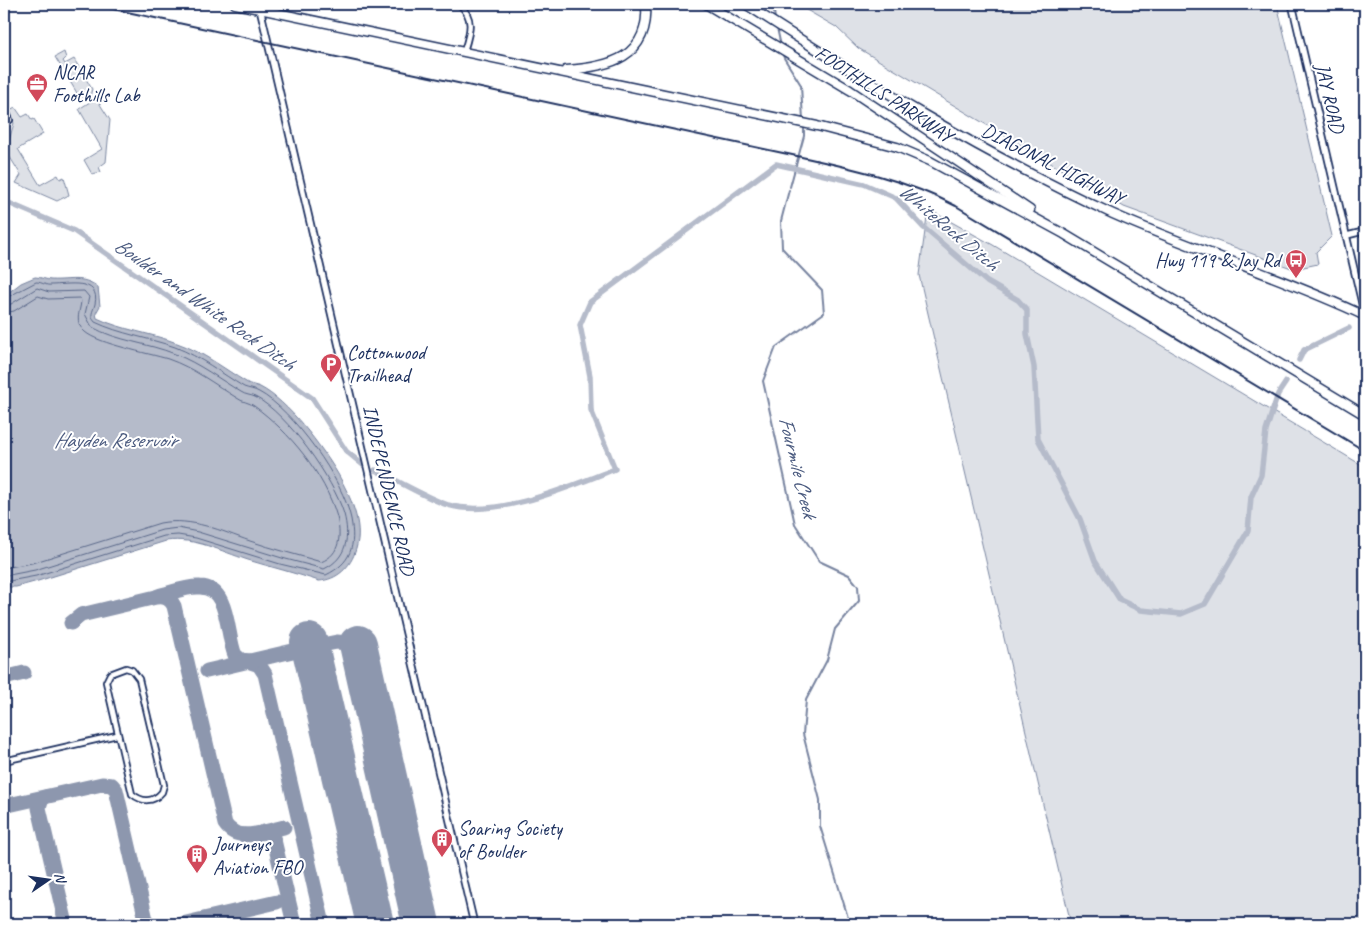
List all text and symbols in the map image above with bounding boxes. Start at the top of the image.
street label: FOOTHILLS PARKWAY [810,40,960,149]
place label: NCAR Foothills Lab [53,60,141,108]
street label: JAY ROAD [1310,60,1350,136]
office icon: NCAR Foothills Lab [25,72,49,103]
street label: DIAGONAL HIGHWAY [978,117,1131,212]
water label: WhiteRock Ditch [894,178,1006,278]
water label: Boulder and White Rock Ditch [110,232,302,377]
place label: Hwy 119 & Jay Rd [1155,248,1283,273]
bus stop icon: Hwy 119 & Jay Rd [1284,248,1308,279]
place label: Cottonwood Trailhead [347,340,428,388]
parking icon: Cottonwood Trailhead [319,352,343,383]
street label: INDEPENDENCE ROAD [357,403,421,580]
water label: Fourmile Creek [773,414,824,523]
water label: Hayden Reservoir [54,427,181,453]
place label: Soaring Society of Boulder [458,816,564,864]
building icon: Soaring Society of Boulder [430,827,454,858]
place label: Journeys Aviation FBO [212,832,304,880]
building icon: Journeys Aviation FBO [185,843,209,874]
north arrow [22,856,72,906]
text: N [51,871,70,886]

